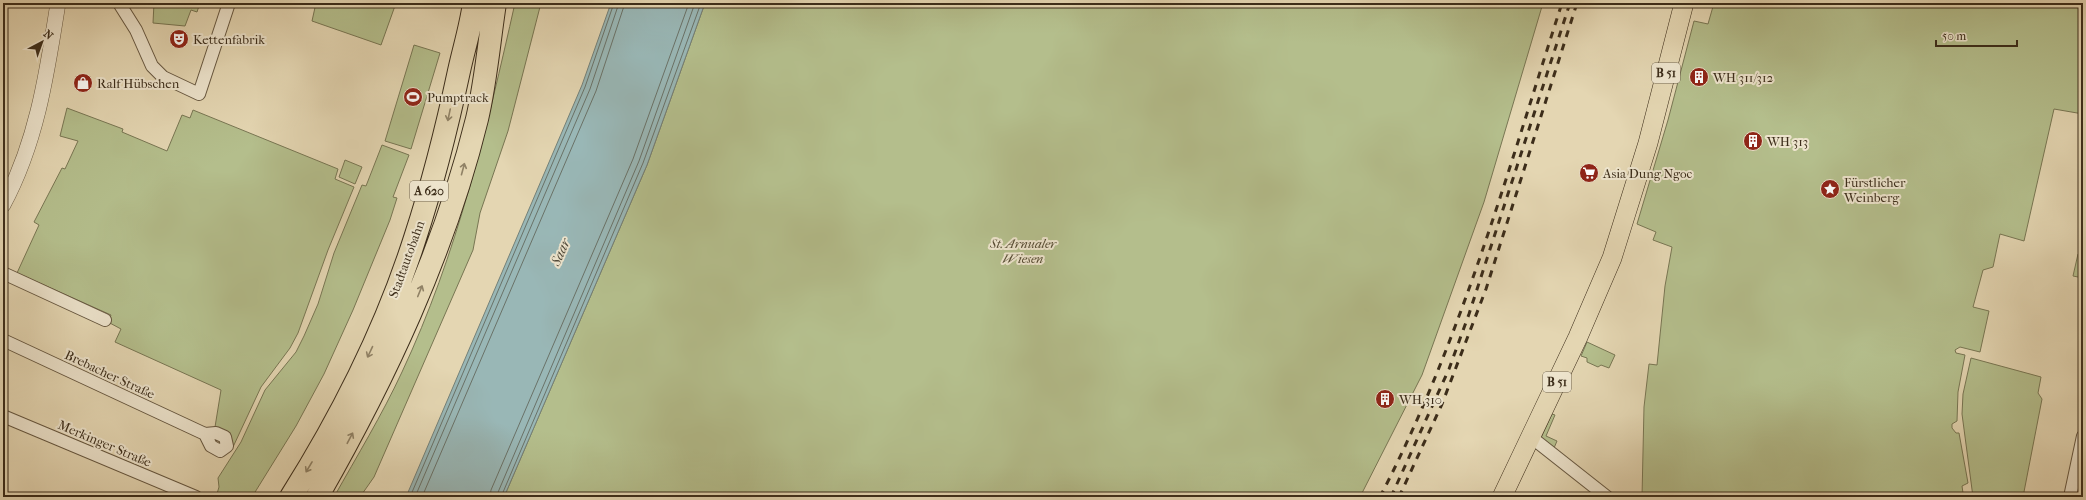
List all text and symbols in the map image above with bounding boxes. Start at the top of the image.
north arrow [22,22,62,62]
scale bar [1936,22,2017,48]
text: N [41,27,56,43]
theatre icon: Kettenfabrik [168,28,190,50]
text: 50 m [1942,29,1966,43]
place label: Kettenfabrik [193,32,265,47]
road number: B 51 [1652,63,1680,83]
building icon: WH 311/312 [1688,66,1710,88]
place label: WH 311/312 [1712,70,1774,85]
shop icon: Ralf Hübschen [72,72,94,94]
place label: Ralf Hübschen [97,76,180,91]
sports icon: Pumptrack [402,86,424,108]
place label: Pumptrack [427,90,489,105]
one-way arrow [445,108,453,121]
building icon: WH 313 [1742,130,1764,152]
place label: WH 313 [1766,134,1808,149]
supermarket icon: Asia Dung Ngoc [1578,162,1600,184]
one-way arrow [460,163,467,176]
place label: Asia Dung Ngoc [1602,166,1693,181]
place label: Fürstlicher Weinberg [1843,175,1906,205]
place icon: Fürstlicher Weinberg [1819,178,1841,200]
road number: A 620 [410,181,448,201]
street label: Stadtautobahn [386,218,428,300]
water label: Saar [547,234,575,269]
park label: St. Arnualer Wiesen [989,236,1057,266]
one-way arrow [417,286,424,298]
one-way arrow [366,345,373,357]
street label: Brebacher Straße [63,347,158,402]
road number: B 51 [1543,372,1571,392]
building icon: WH 310 [1374,388,1396,410]
place label: WH 310 [1398,392,1442,407]
street label: Merkinger Straße [56,417,154,470]
one-way arrow [346,433,354,445]
one-way arrow [305,460,313,472]

